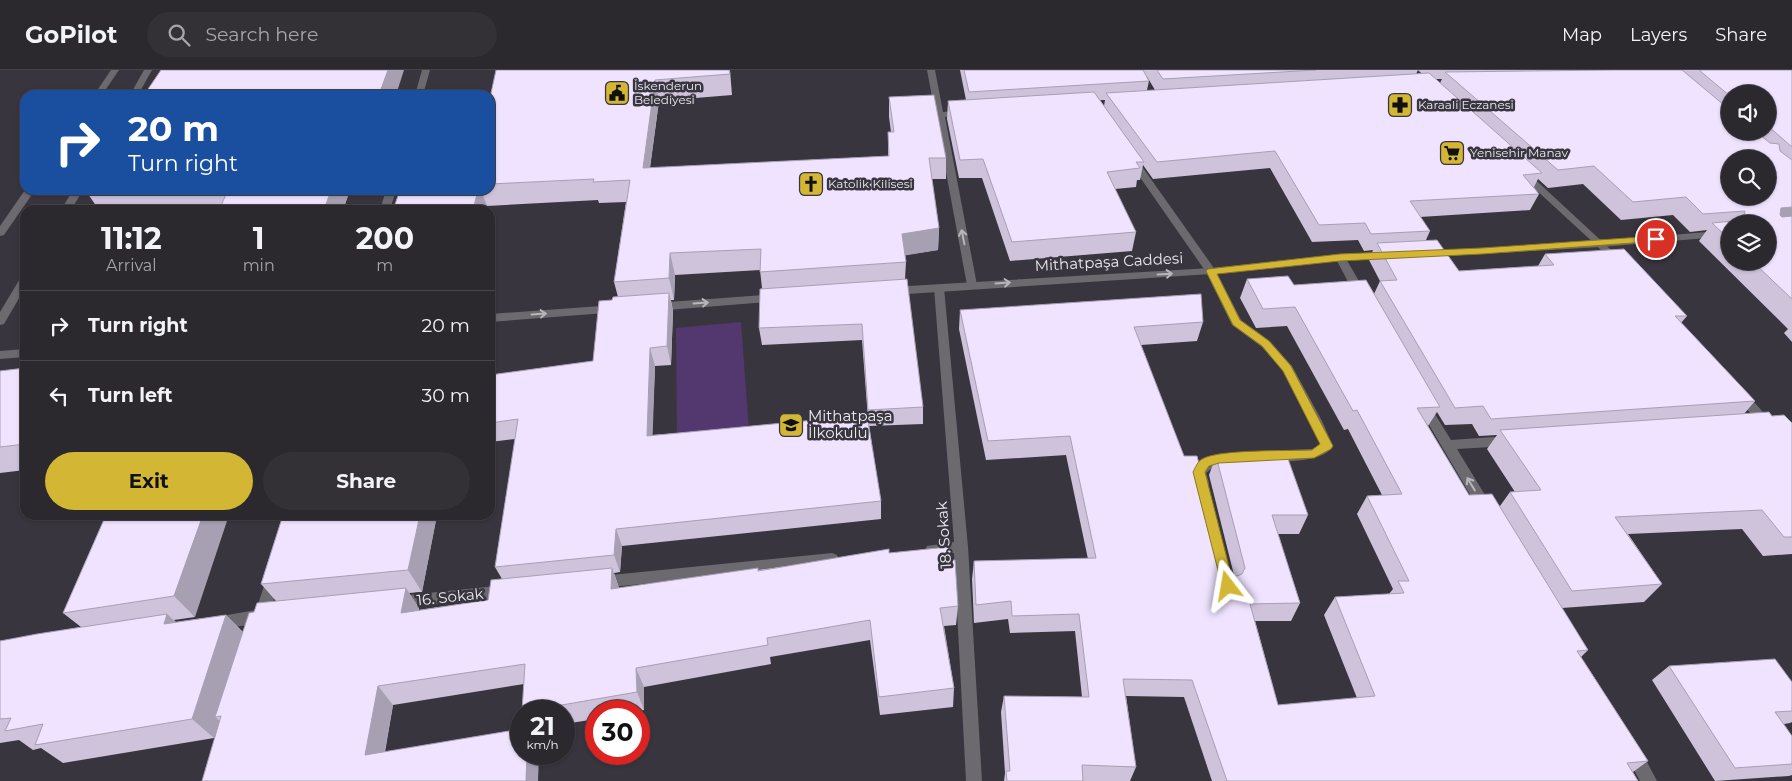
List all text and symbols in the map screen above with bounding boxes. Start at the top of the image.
search box [147,12,497,57]
text: GoPilot [25,20,117,49]
icon: search [165,21,193,49]
text: Search here [205,23,318,46]
text: Map [1562,24,1602,46]
text: Layers [1630,24,1687,46]
text: Share [1715,24,1767,46]
place label: İskenderun Belediyesi [634,78,702,107]
public building icon: İskenderun Belediyesi [604,80,630,106]
map controls [1721,85,1776,270]
button: sound [1721,85,1776,140]
pharmacy icon: Karaali Eczanesi [1387,92,1413,118]
place label: Karaali Eczanesi [1418,97,1514,112]
text: 20 m [128,107,219,150]
icon: right [45,110,110,175]
supermarket icon: Yenisehir Manav [1439,140,1465,166]
place label: Yenisehir Manav [1470,145,1569,160]
text: Turn right [128,150,238,177]
button: search [1721,150,1776,205]
church icon: Katolik Kilisesi [798,171,824,197]
place label: Katolik Kilisesi [828,176,913,191]
button: layers [1721,215,1776,270]
pin [1635,218,1677,260]
text: 11:12 [101,220,162,257]
text: 1 [253,220,265,257]
text: 200 [356,220,414,257]
icon: arrive [1642,225,1670,253]
one-way arrow [957,230,967,246]
street label: Mithatpaşa Caddesi [1034,248,1184,275]
text: Arrival [106,256,157,275]
text: min [243,256,275,275]
text: m [376,256,393,275]
one-way arrow [1157,269,1173,278]
one-way arrow [994,279,1010,288]
one-way arrow [693,299,709,308]
one-way arrow [530,310,546,319]
icon: right [45,312,73,340]
text: Turn right [88,314,188,337]
text: 20 m [422,314,470,337]
icon: left [45,382,73,410]
text: Turn left [88,384,173,407]
text: 30 m [422,384,470,407]
place label: Mithatpaşa İlkokulu [808,406,893,442]
school or university icon: Mithatpaşa İlkokulu [778,412,804,438]
button: Exit [45,452,253,510]
button: Share [263,452,470,510]
one-way arrow [1465,478,1475,492]
street label: 18. Sokak [932,501,955,569]
position arrow [1201,559,1253,611]
street label: 16. Sokak [416,584,484,609]
speed limit sign: 30 [585,700,650,765]
text: 21 [530,711,555,741]
text: km/h [526,737,559,752]

